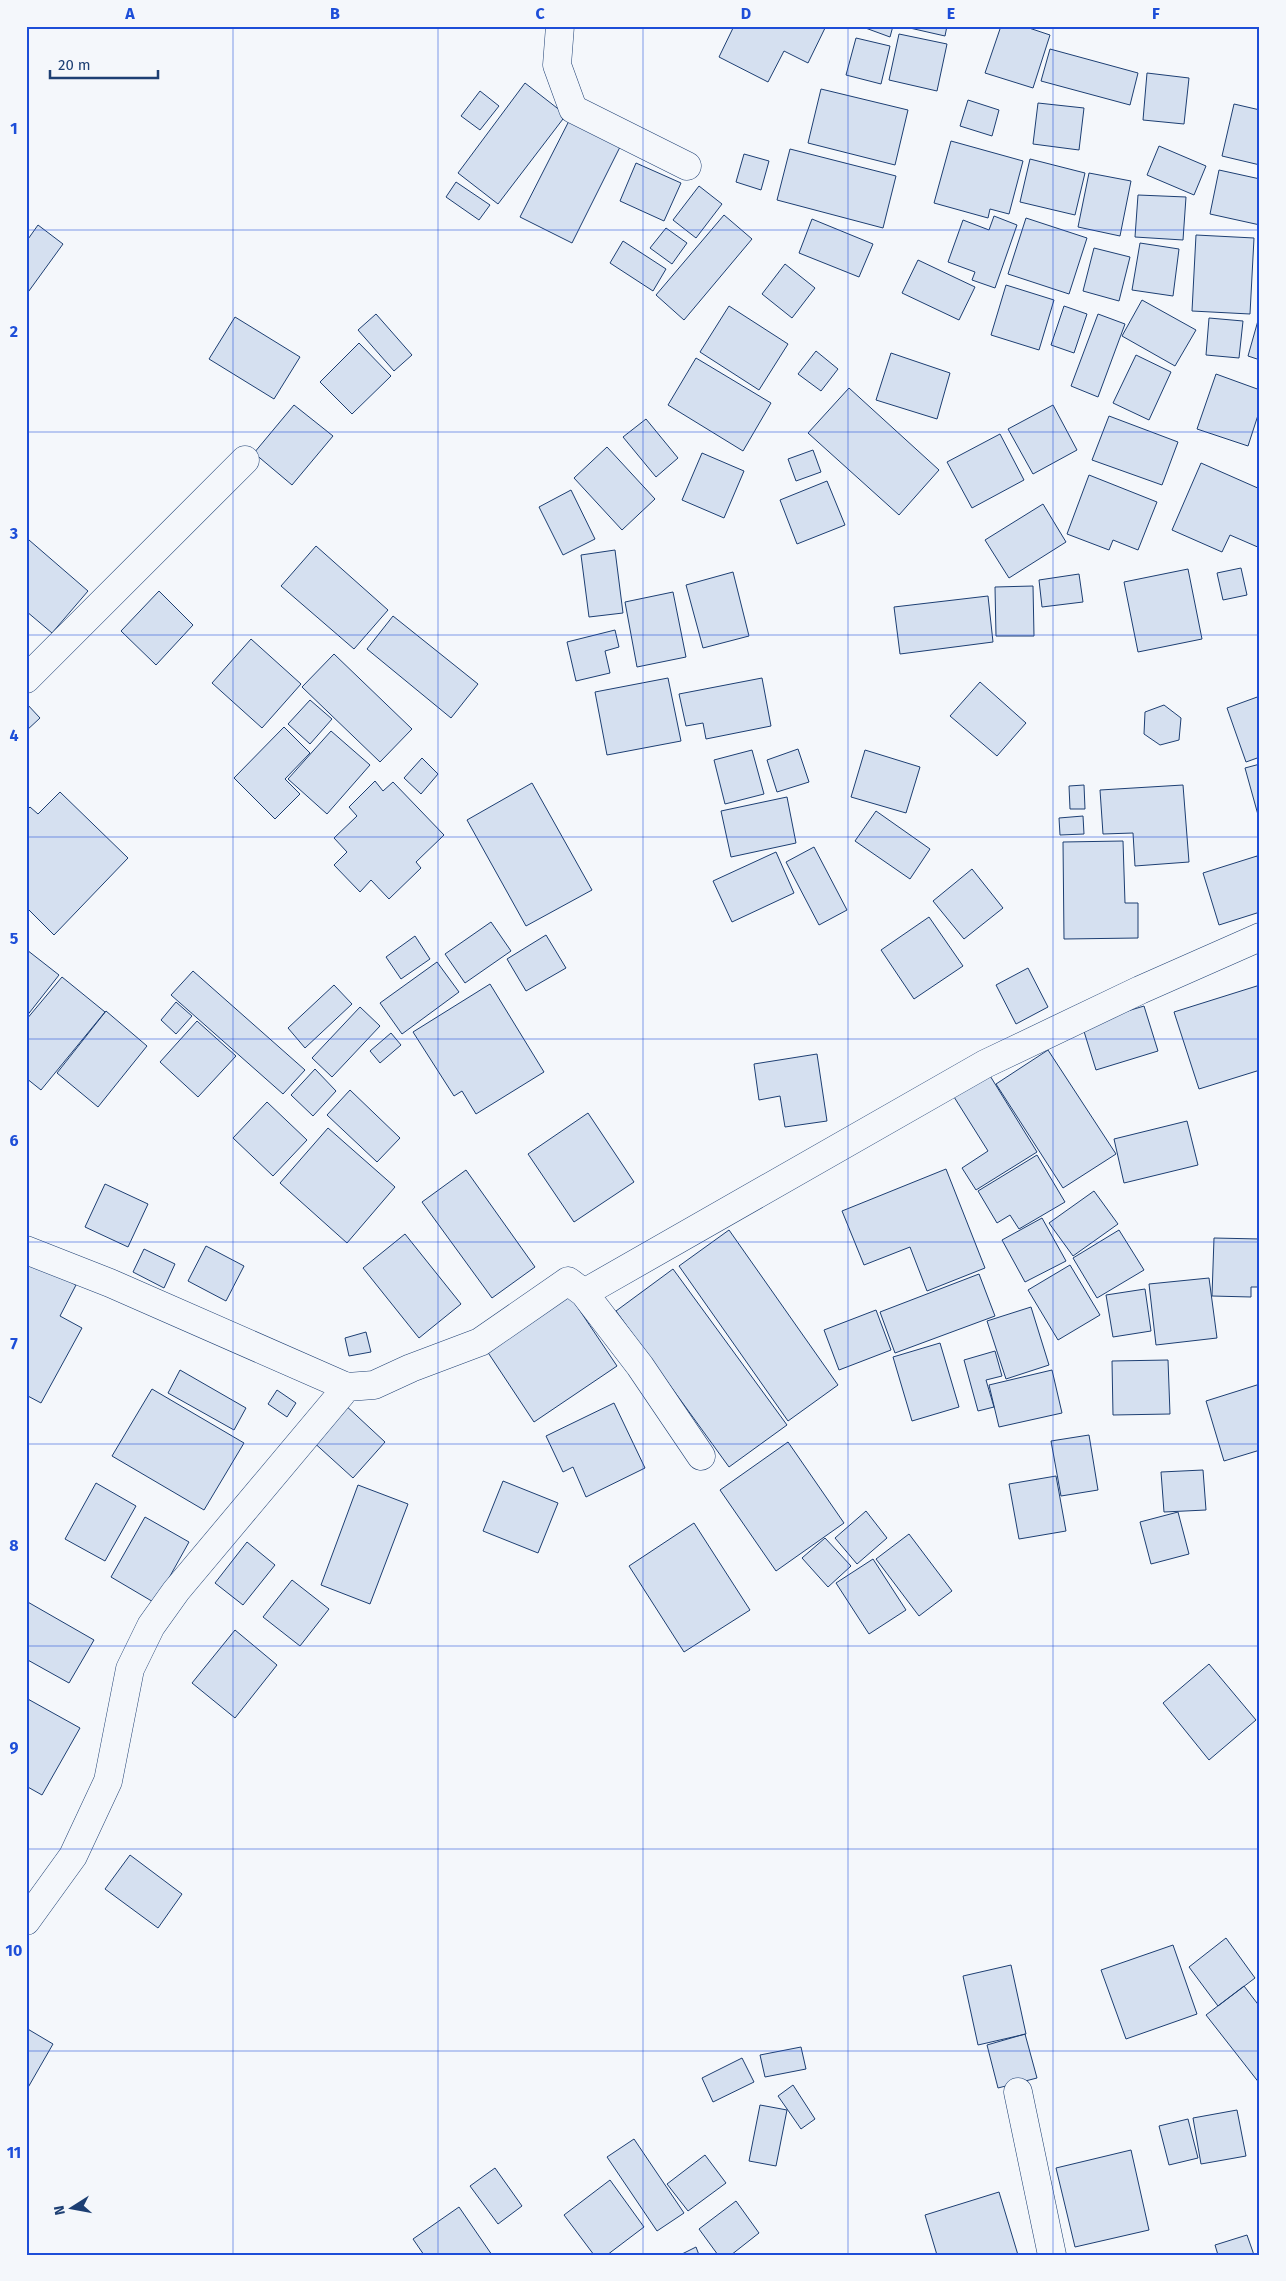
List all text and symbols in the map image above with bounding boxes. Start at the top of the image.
text: A [124,4,135,23]
text: B [330,4,340,23]
text: C [535,4,545,23]
text: D [741,4,751,23]
text: E [947,4,955,23]
text: F [1152,4,1160,23]
scale bar [50,48,158,80]
text: 20 m [58,56,91,74]
text: 1 [10,119,18,138]
text: 2 [10,322,18,341]
text: 3 [9,524,18,543]
text: 4 [9,726,19,745]
text: 5 [10,929,19,948]
text: 6 [9,1131,19,1150]
text: 7 [10,1334,18,1353]
text: 8 [9,1536,19,1555]
text: 9 [10,1738,19,1757]
text: 10 [6,1941,22,1960]
text: 11 [7,2143,21,2162]
north arrow [48,2184,98,2234]
text: N [50,2204,69,2217]

